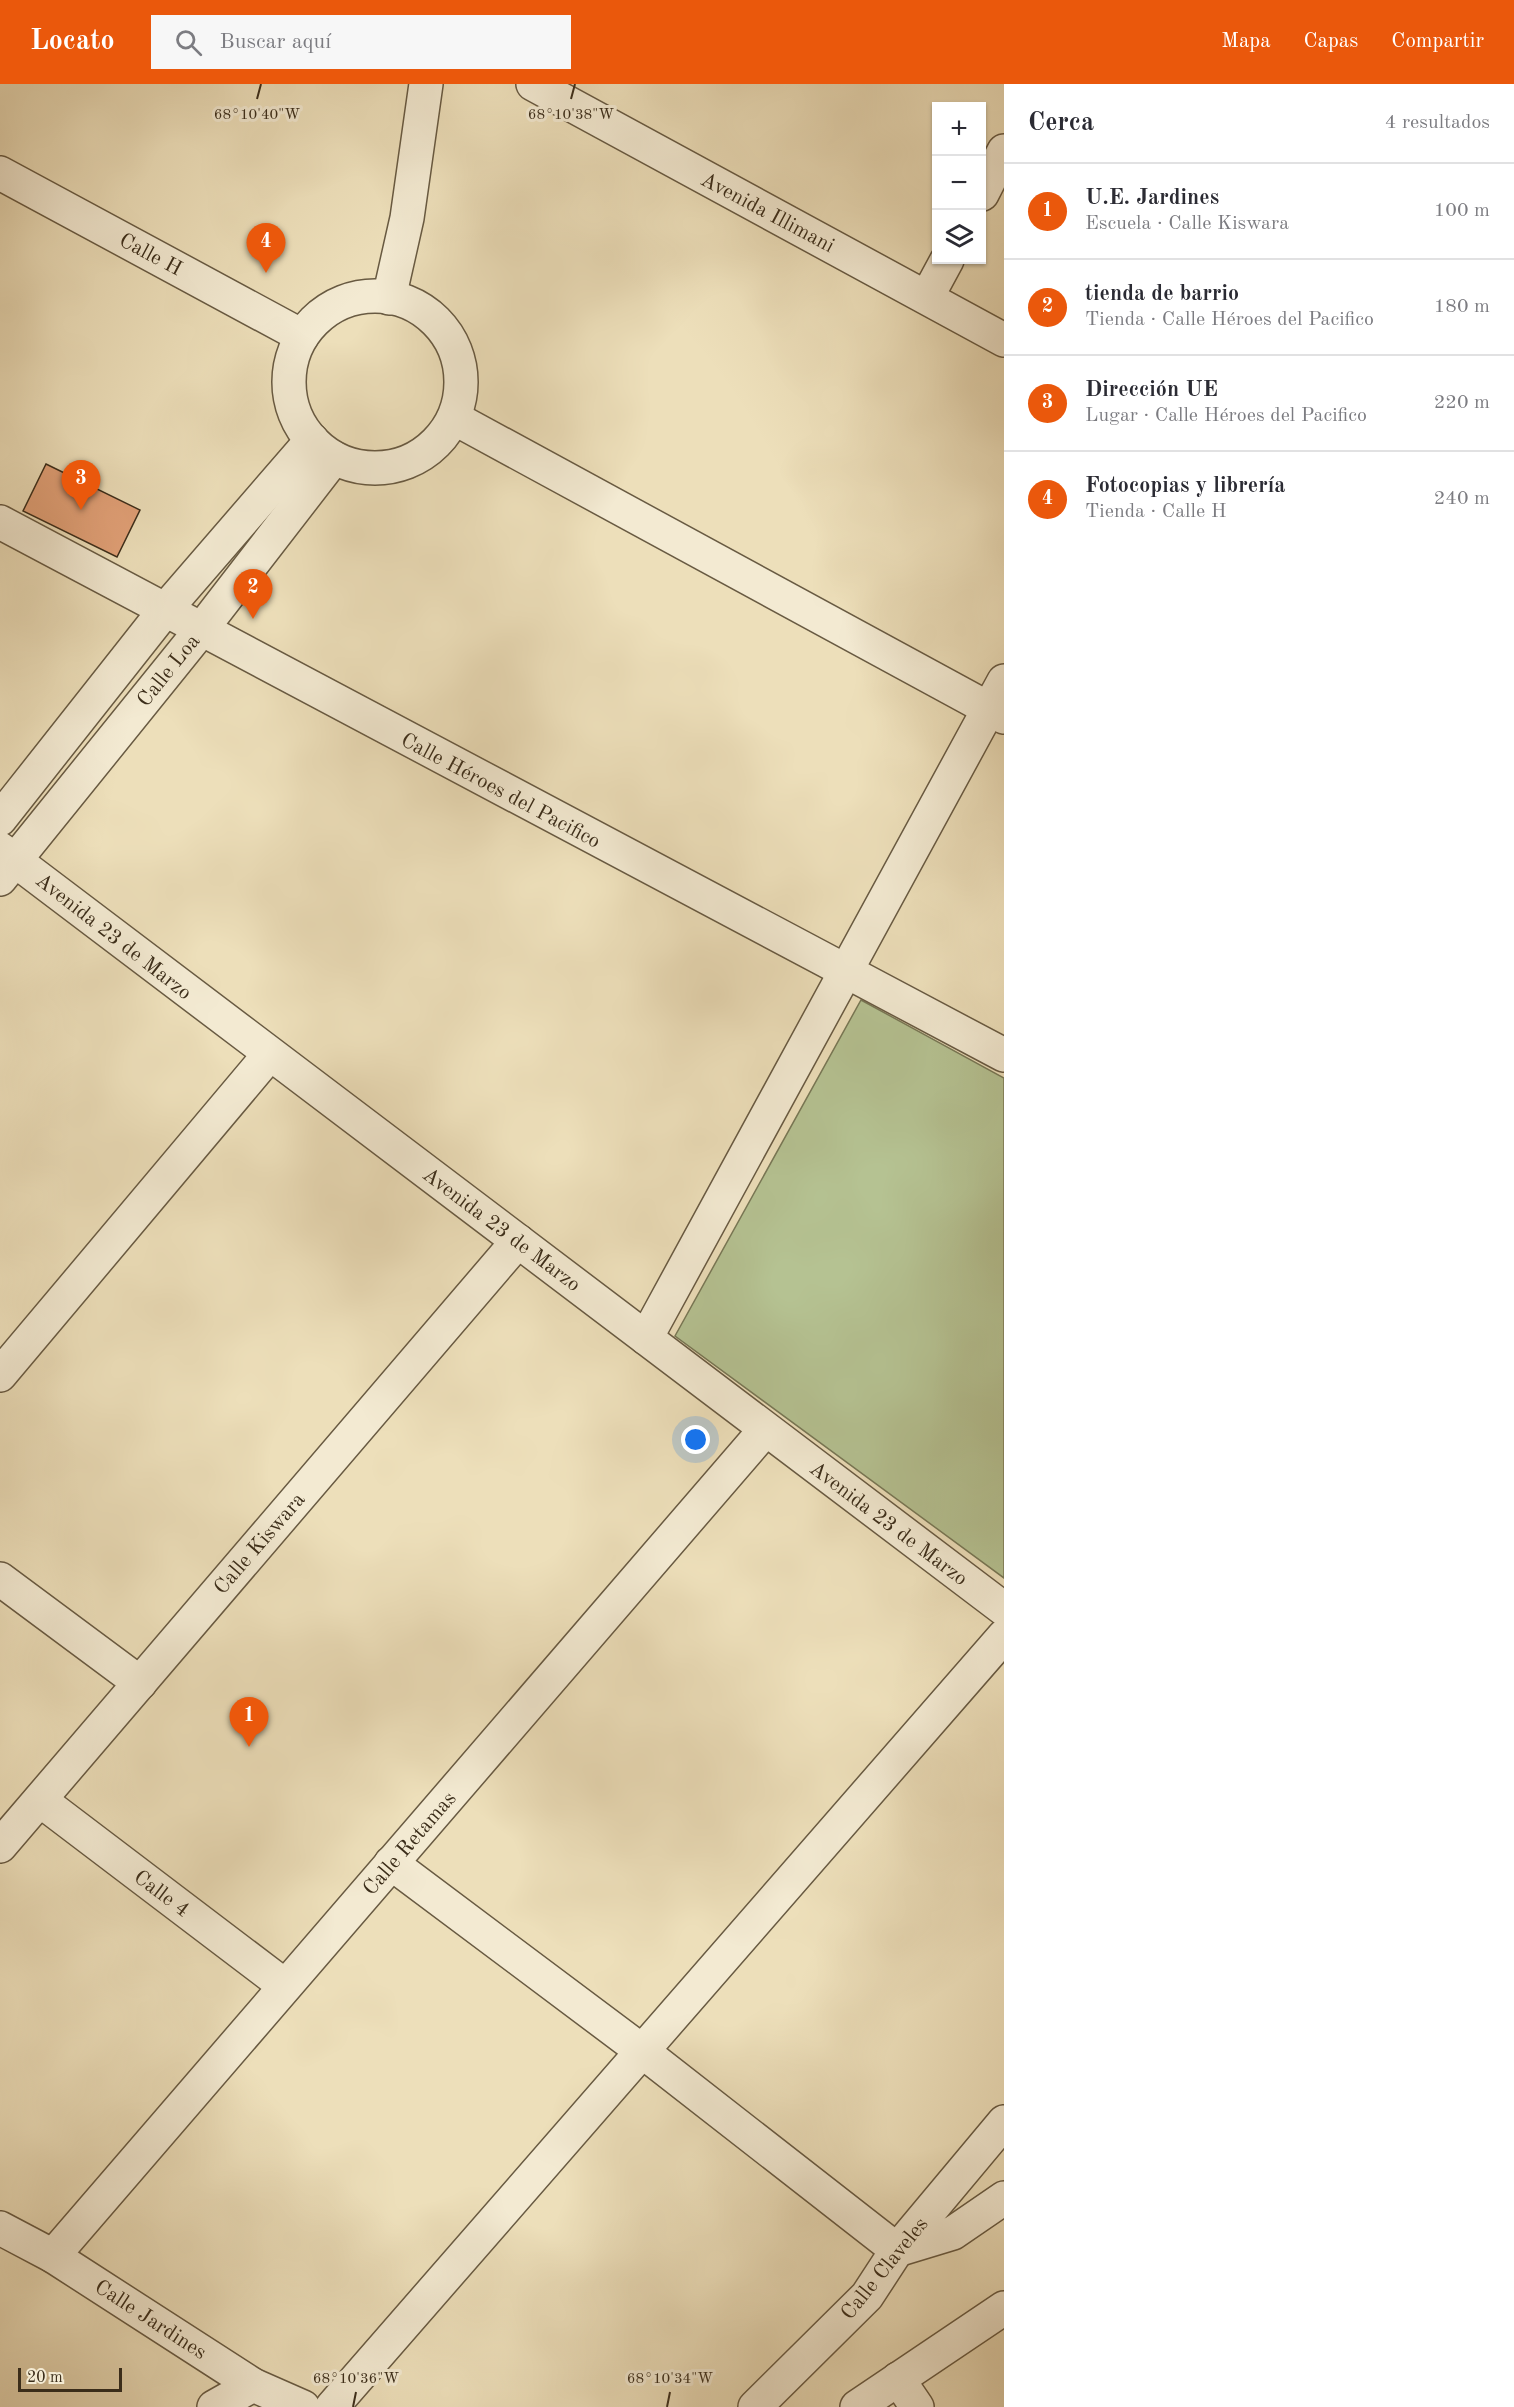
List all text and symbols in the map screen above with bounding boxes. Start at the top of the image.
search box [151,15,571,69]
icon: search [172,26,205,59]
text: Locato [30,28,115,56]
text: Buscar aquí [220,31,331,53]
text: Mapa [1221,31,1271,52]
text: Capas [1304,31,1358,52]
text: Compartir [1391,31,1484,52]
map controls [932,102,986,264]
button: + [932,102,986,156]
text: 68°10'40"W [214,108,300,123]
text: 68°10'38"W [528,108,614,123]
text: Cerca [1028,110,1094,136]
text: 4 resultados [1385,113,1490,133]
button: − [932,156,986,210]
street label: Avenida Illimani [697,169,838,257]
text: U.E. Jardines [1085,187,1219,209]
text: 1 [1042,201,1053,221]
text: 100 m [1434,201,1490,221]
button: layers [932,210,986,264]
text: Escuela · Calle Kiswara [1085,214,1289,234]
pin: 4 [246,224,286,273]
street label: Calle H [115,230,185,281]
text: tienda de barrio [1085,283,1239,305]
text: 2 [1042,297,1053,317]
text: 180 m [1434,297,1490,317]
text: Tienda · Calle Héroes del Pacifico [1085,310,1374,330]
text: Dirección UE [1085,379,1218,401]
text: 3 [1042,393,1053,413]
text: 220 m [1434,393,1490,413]
text: Lugar · Calle Héroes del Pacifico [1085,406,1367,426]
pin: 3 [62,460,100,510]
text: Fotocopias y librería [1085,475,1285,497]
text: 4 [1042,489,1053,509]
text: 240 m [1434,489,1490,509]
text: Tienda · Calle H [1085,502,1226,522]
pin: 2 [234,570,272,619]
street label: Calle Loa [134,631,204,711]
street label: Calle Héroes del Pacifico [397,730,604,853]
street label: Avenida 23 de Marzo [31,870,195,1004]
street label: Avenida 23 de Marzo [418,1164,584,1296]
your location [681,1425,710,1454]
street label: Avenida 23 de Marzo [805,1458,971,1590]
street label: Calle Kiswara [211,1489,310,1599]
pin: 1 [230,1698,268,1747]
street label: Calle Retamas [360,1788,461,1900]
street label: Calle 4 [129,1867,193,1922]
street label: Calle Claveles [838,2214,933,2324]
street label: Calle Jardines [91,2276,210,2364]
scale bar [18,2365,122,2392]
text: 20 m [27,2370,63,2386]
text: 68°10'36"W [313,2372,399,2387]
text: 68°10'34"W [627,2372,713,2387]

